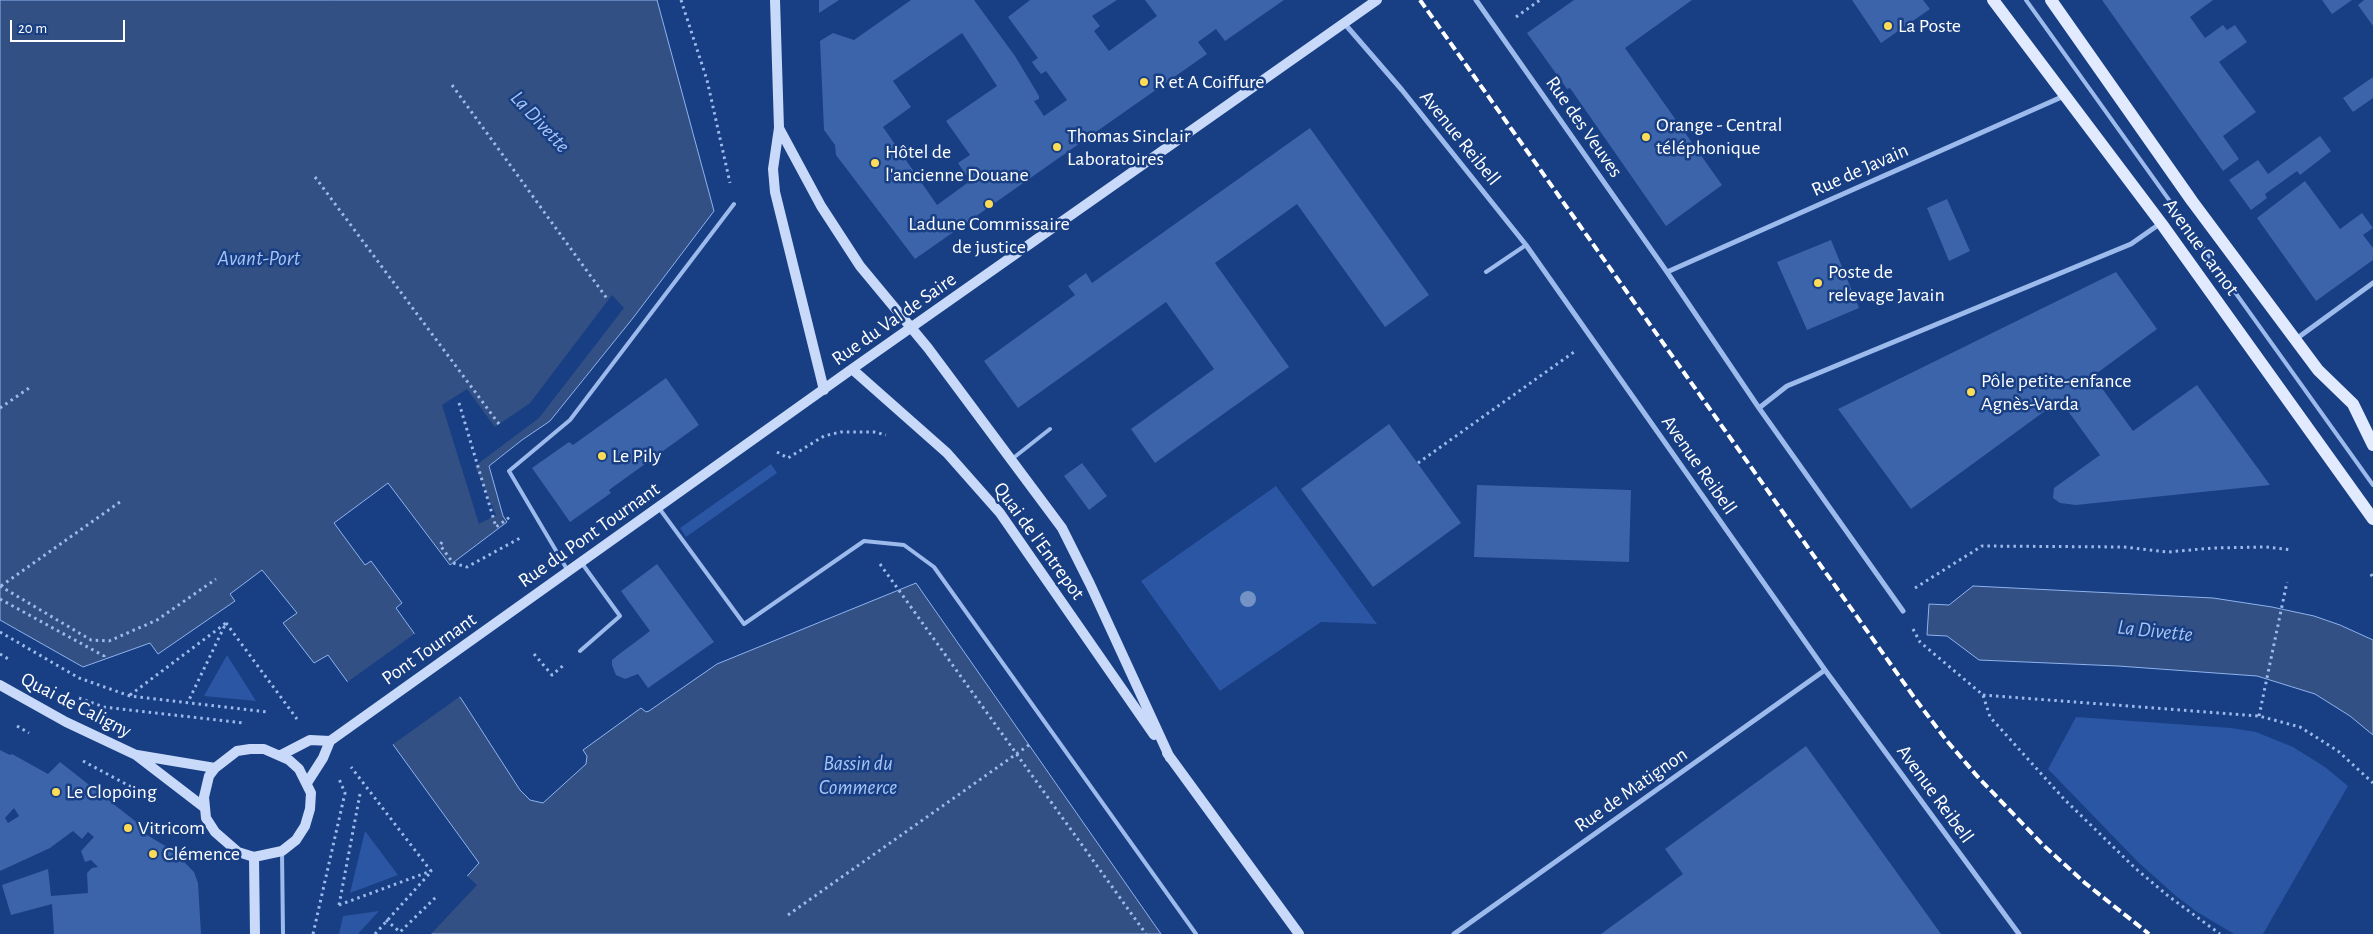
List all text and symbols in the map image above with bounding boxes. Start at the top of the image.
scale bar [12,10,128,42]
place label: La Poste [1898,14,1961,38]
marker: La Poste [1882,20,1894,32]
text: 20 m [18,21,47,36]
place label: R et A Coiffure [1154,70,1265,94]
street label: Rue des Veuves [1540,72,1628,182]
marker: R et A Coiffure [1138,76,1150,88]
water label: La Divette [505,86,575,158]
street label: Avenue Reibell [1414,86,1506,190]
place label: Orange - Central téléphonique [1656,113,1782,160]
place label: Thomas Sinclair Laboratoires [1067,124,1190,171]
marker: Orange - Central téléphonique [1640,131,1652,143]
street label: Rue de Javain [1808,138,1912,202]
place label: Hôtel de l'ancienne Douane [885,140,1029,187]
marker: Thomas Sinclair Laboratoires [1051,141,1063,153]
marker: Hôtel de l'ancienne Douane [869,157,881,169]
street label: Avenue Carnot [2158,194,2244,300]
marker: Ladune Commissaire de justice [983,198,995,210]
place label: Ladune Commissaire de justice [908,212,1070,259]
water label: Avant-Port [218,246,300,272]
place label: Poste de relevage Javain [1828,260,1945,307]
street label: Rue du Val de Saire [827,267,961,371]
marker: Poste de relevage Javain [1812,277,1824,289]
place label: Pôle petite-enfance Agnès-Varda [1981,369,2131,416]
marker: Pôle petite-enfance Agnès-Varda [1965,386,1977,398]
street label: Avenue Reibell [1656,411,1742,519]
place label: Le Pily [612,444,661,468]
marker: Le Pily [596,450,608,462]
street label: Rue du Pont Tournant [514,477,664,593]
street label: Quai de l'Entrepot [988,477,1090,605]
street label: Pont Tournant [377,608,481,690]
water label: La Divette [2116,615,2194,647]
street label: Quai de Caligny [17,667,135,743]
street label: Avenue Reibell [1891,740,1979,848]
street label: Rue de Matignon [1570,742,1692,838]
water label: Bassin du Commerce [819,751,897,801]
place label: Le Clopoing [66,780,157,804]
marker: Le Clopoing [50,786,62,798]
place label: Vitricom [138,816,205,840]
marker: Vitricom [122,822,134,834]
place label: Clémence [163,842,240,866]
marker: Clémence [147,848,159,860]

